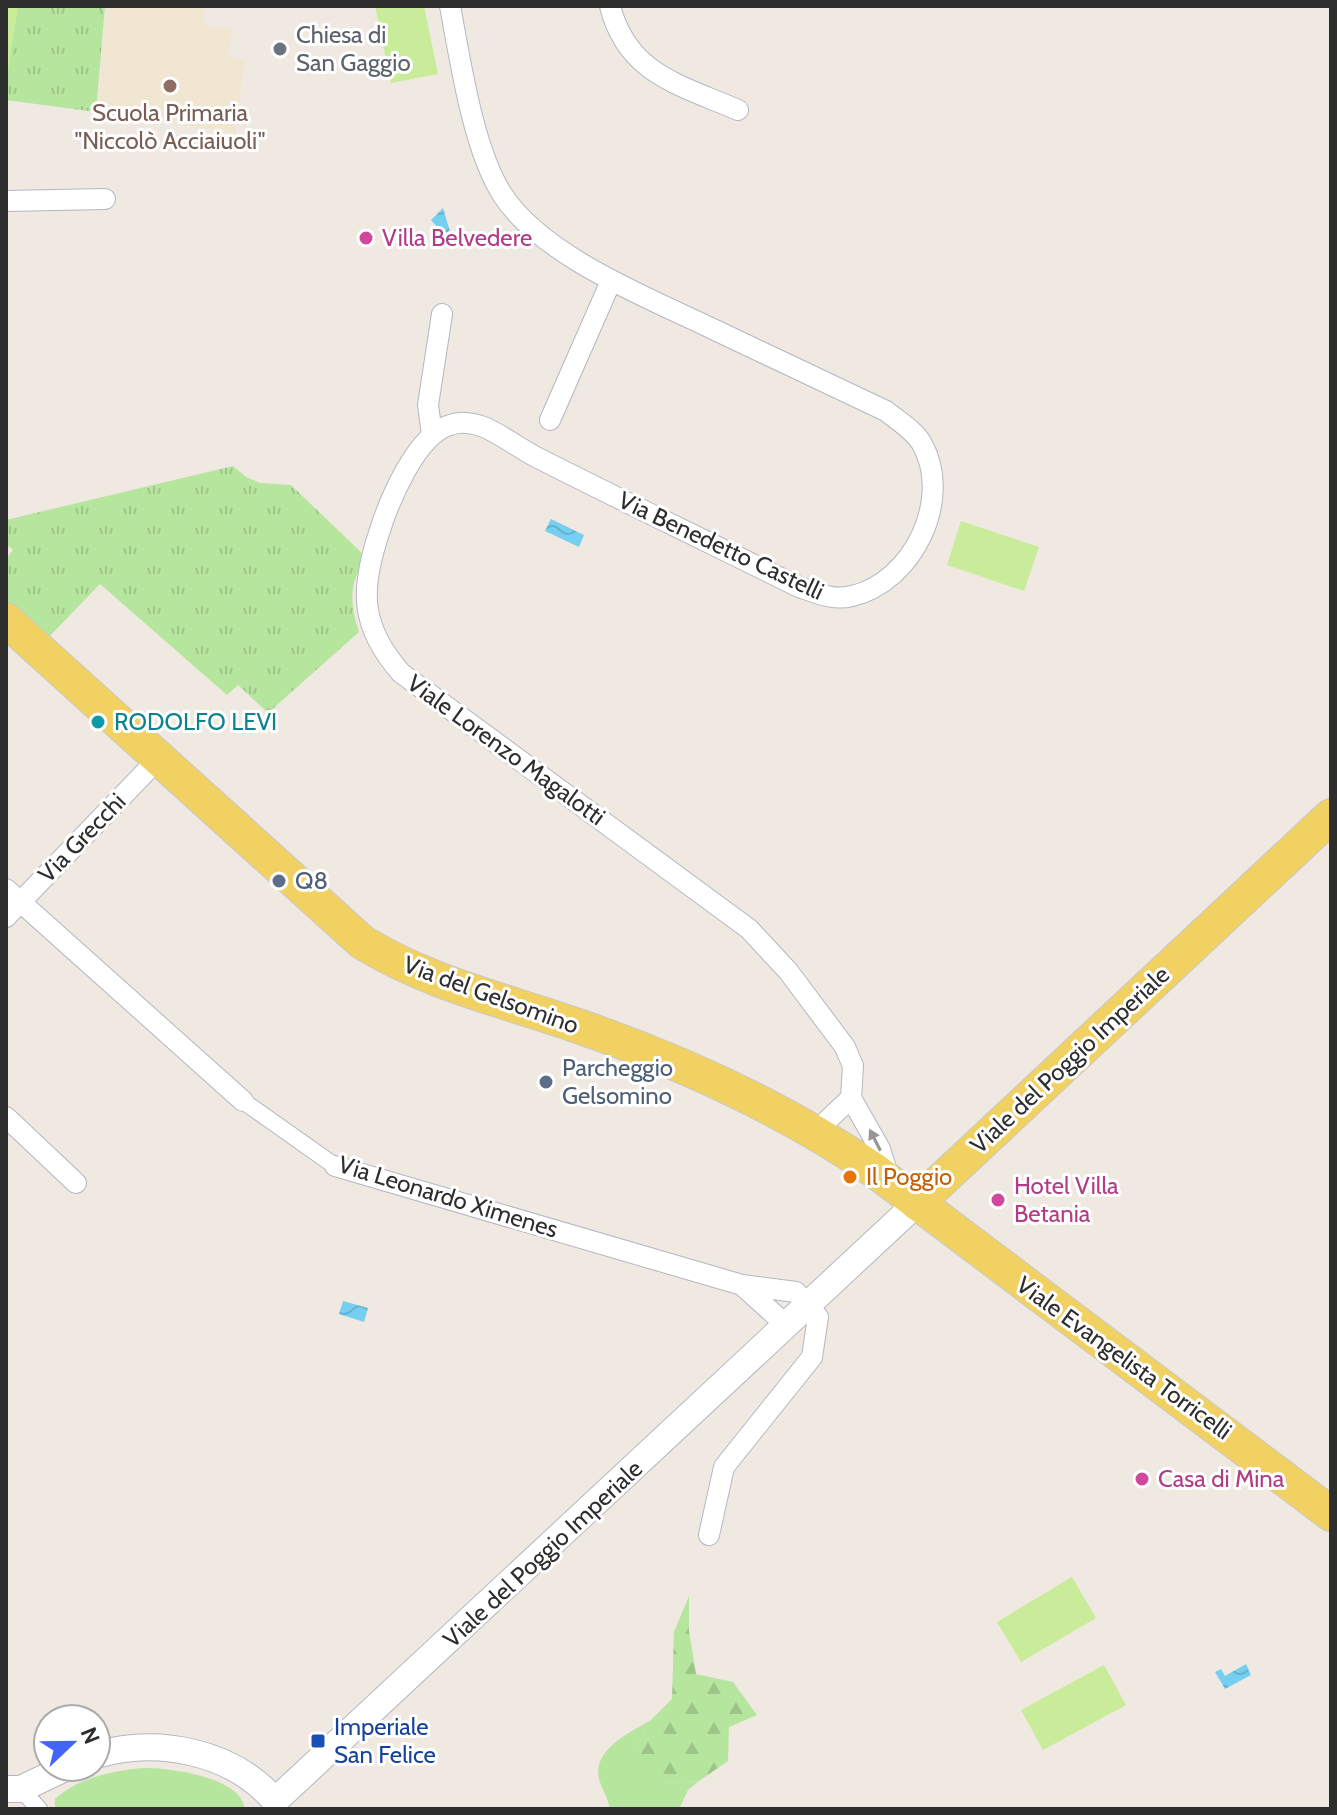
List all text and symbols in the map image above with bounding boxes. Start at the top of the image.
place label: Chiesa di San Gaggio [296,20,411,77]
marker: Chiesa di San Gaggio [271,40,289,58]
marker: Scuola Primaria "Niccolò Acciaiuoli" [161,77,179,95]
place label: Scuola Primaria "Niccolò Acciaiuoli" [74,98,266,155]
place label: Villa Belvedere [382,223,532,252]
marker: Villa Belvedere [357,229,375,247]
street label: Via Benedetto Castelli [614,485,829,606]
street label: Viale Lorenzo Magalotti [402,668,611,831]
place label: RODOLFO LEVI [114,707,277,736]
marker: RODOLFO LEVI [89,713,107,731]
street label: Via Grecchi [32,787,131,888]
place label: Q8 [295,866,328,895]
marker: Q8 [270,872,288,890]
street label: Via del Gelsomino [400,949,583,1040]
street label: Viale del Poggio Imperiale [964,960,1175,1159]
place label: Parcheggio Gelsomino [562,1053,673,1110]
marker: Parcheggio Gelsomino [537,1073,555,1091]
one-way arrow [868,1128,881,1151]
street label: Via Leonardo Ximenes [335,1149,561,1244]
place label: Il Poggio [866,1162,952,1191]
marker: Il Poggio [841,1168,859,1186]
place label: Hotel Villa Betania [1014,1171,1119,1228]
marker: Hotel Villa Betania [989,1191,1007,1209]
street label: Viale Evangelista Torricelli [1011,1270,1238,1445]
street label: Viale del Poggio Imperiale [437,1454,648,1653]
place label: Casa di Mina [1158,1464,1285,1493]
marker: Casa di Mina [1133,1470,1151,1488]
north arrow [32,1703,112,1783]
place label: Imperiale San Felice [334,1712,436,1769]
text: N [75,1723,106,1748]
marker: Imperiale San Felice [309,1732,327,1750]

